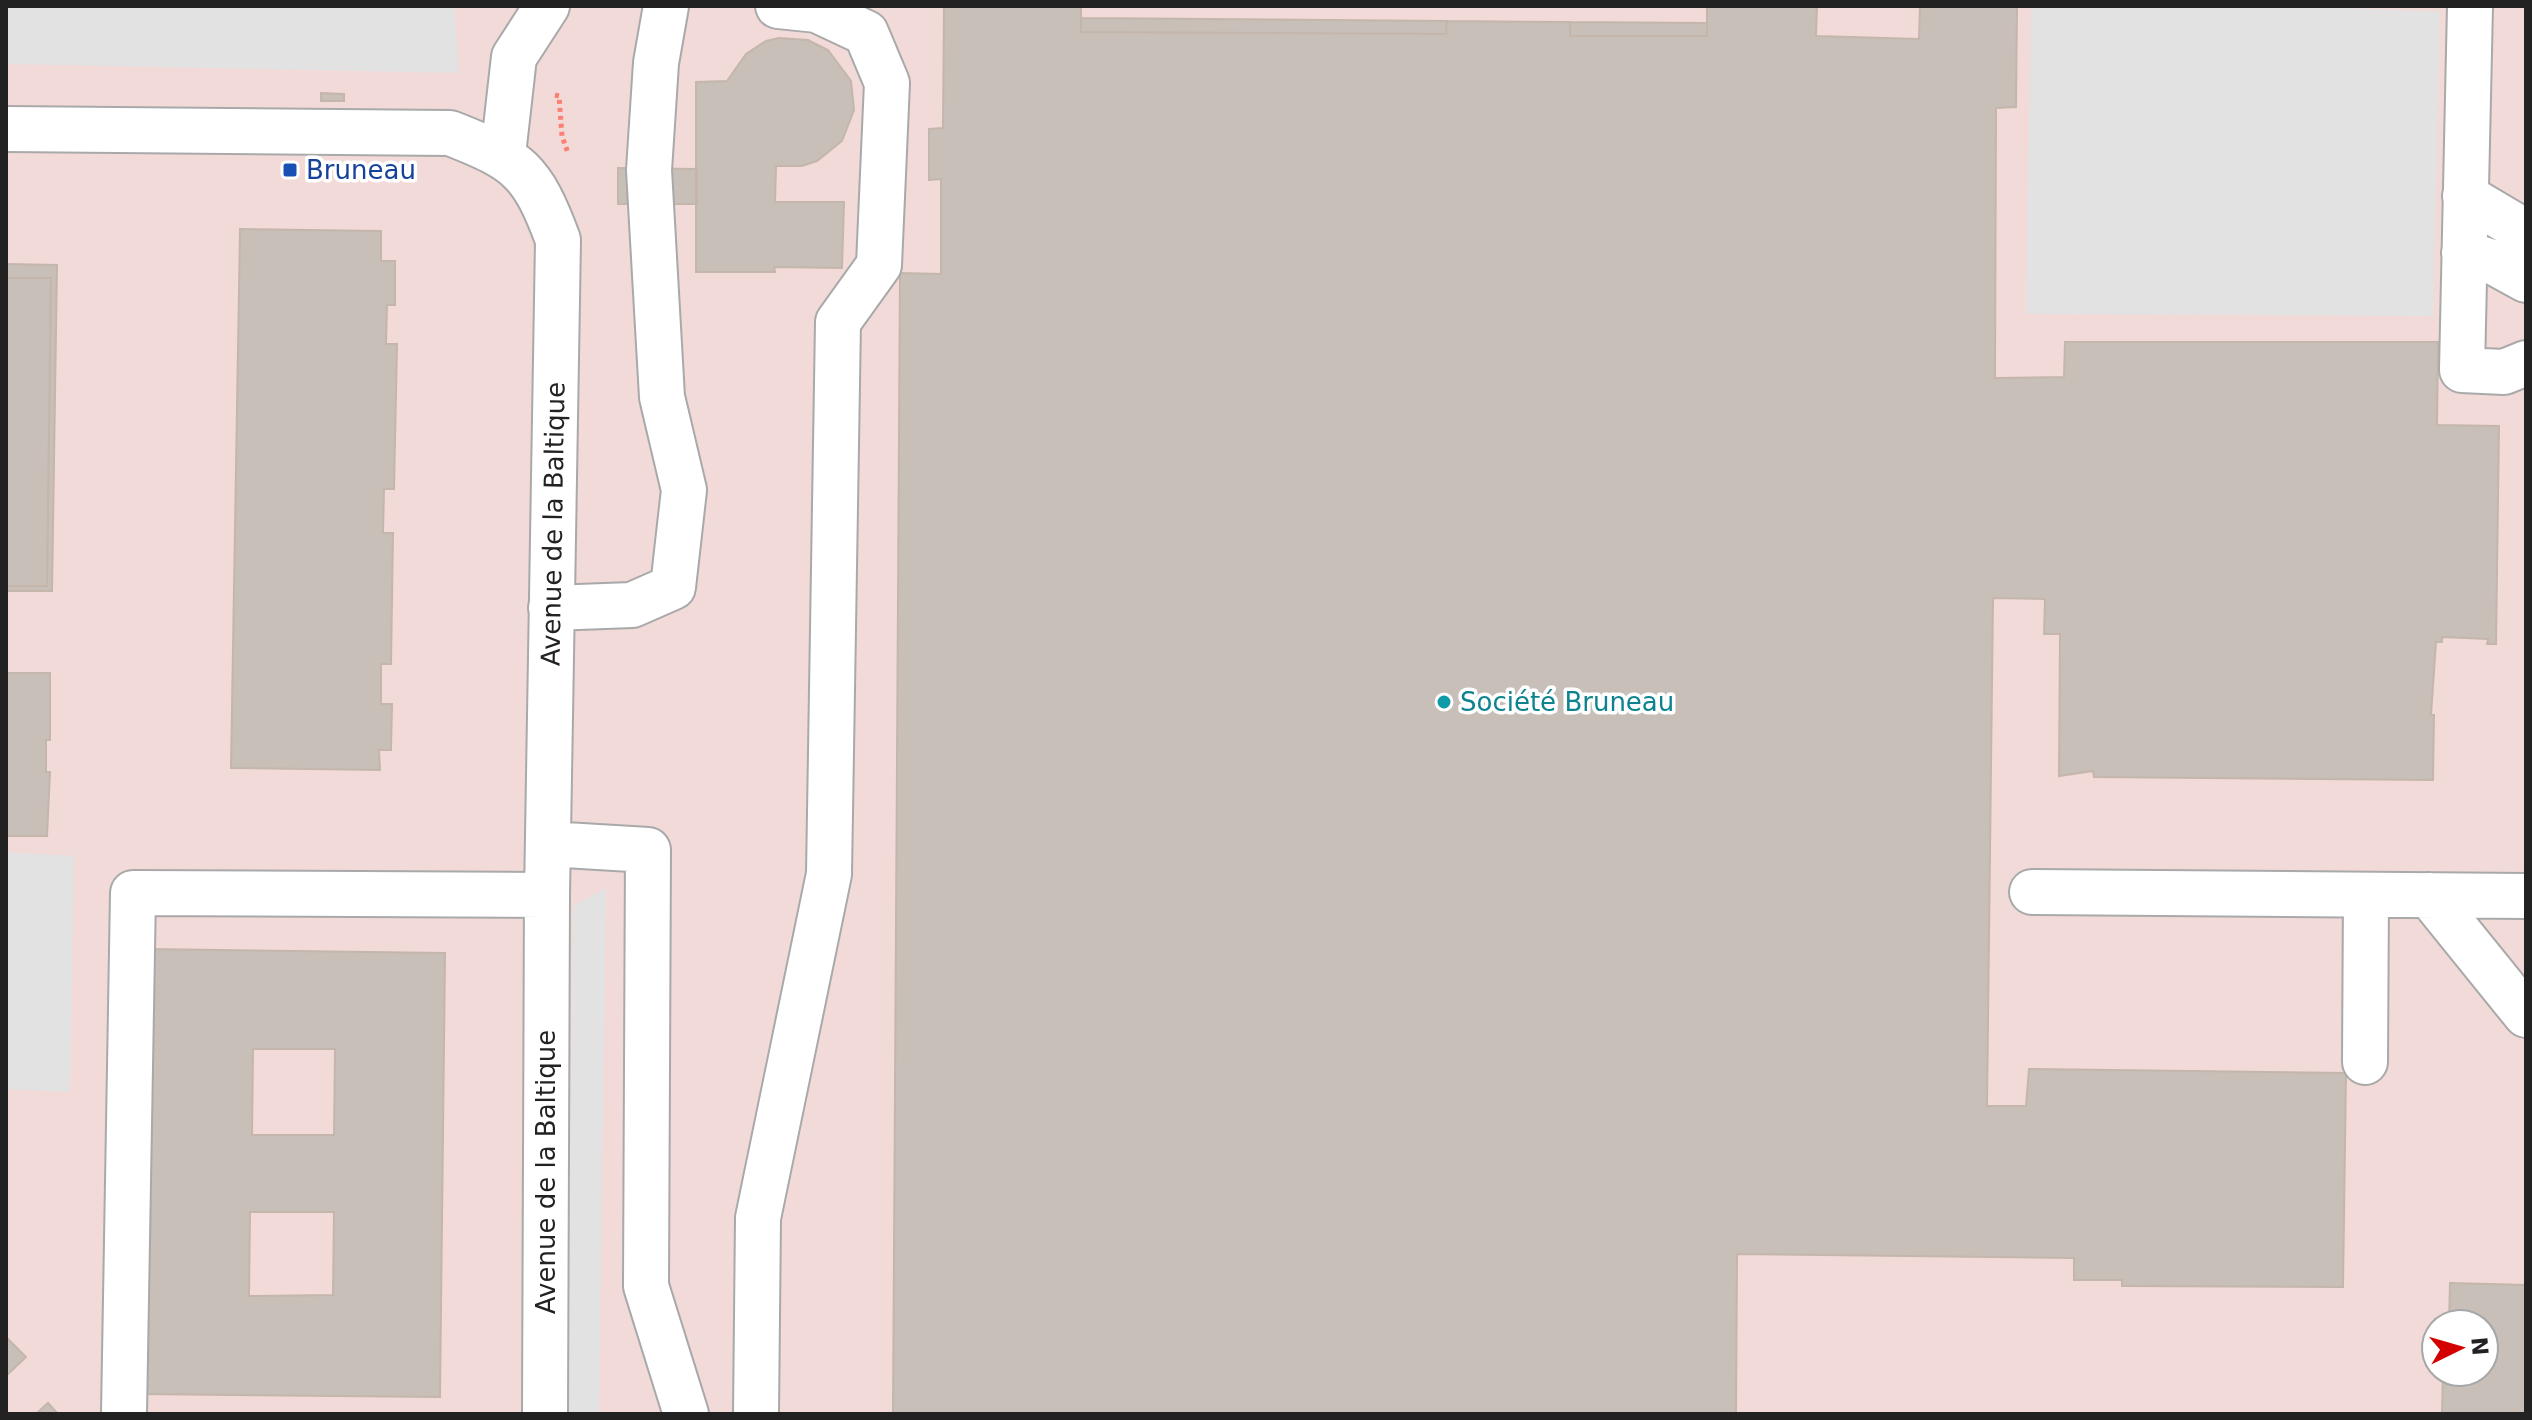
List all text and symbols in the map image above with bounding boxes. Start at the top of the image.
place label: Bruneau [306,155,416,185]
marker: Bruneau [281,161,299,179]
street label: Avenue de la Baltique [536,382,570,666]
place label: Société Bruneau [1460,687,1674,717]
marker: Société Bruneau [1435,693,1453,711]
street label: Avenue de la Baltique [531,1030,561,1314]
north arrow [2420,1308,2500,1388]
text: N [2466,1336,2493,1357]

